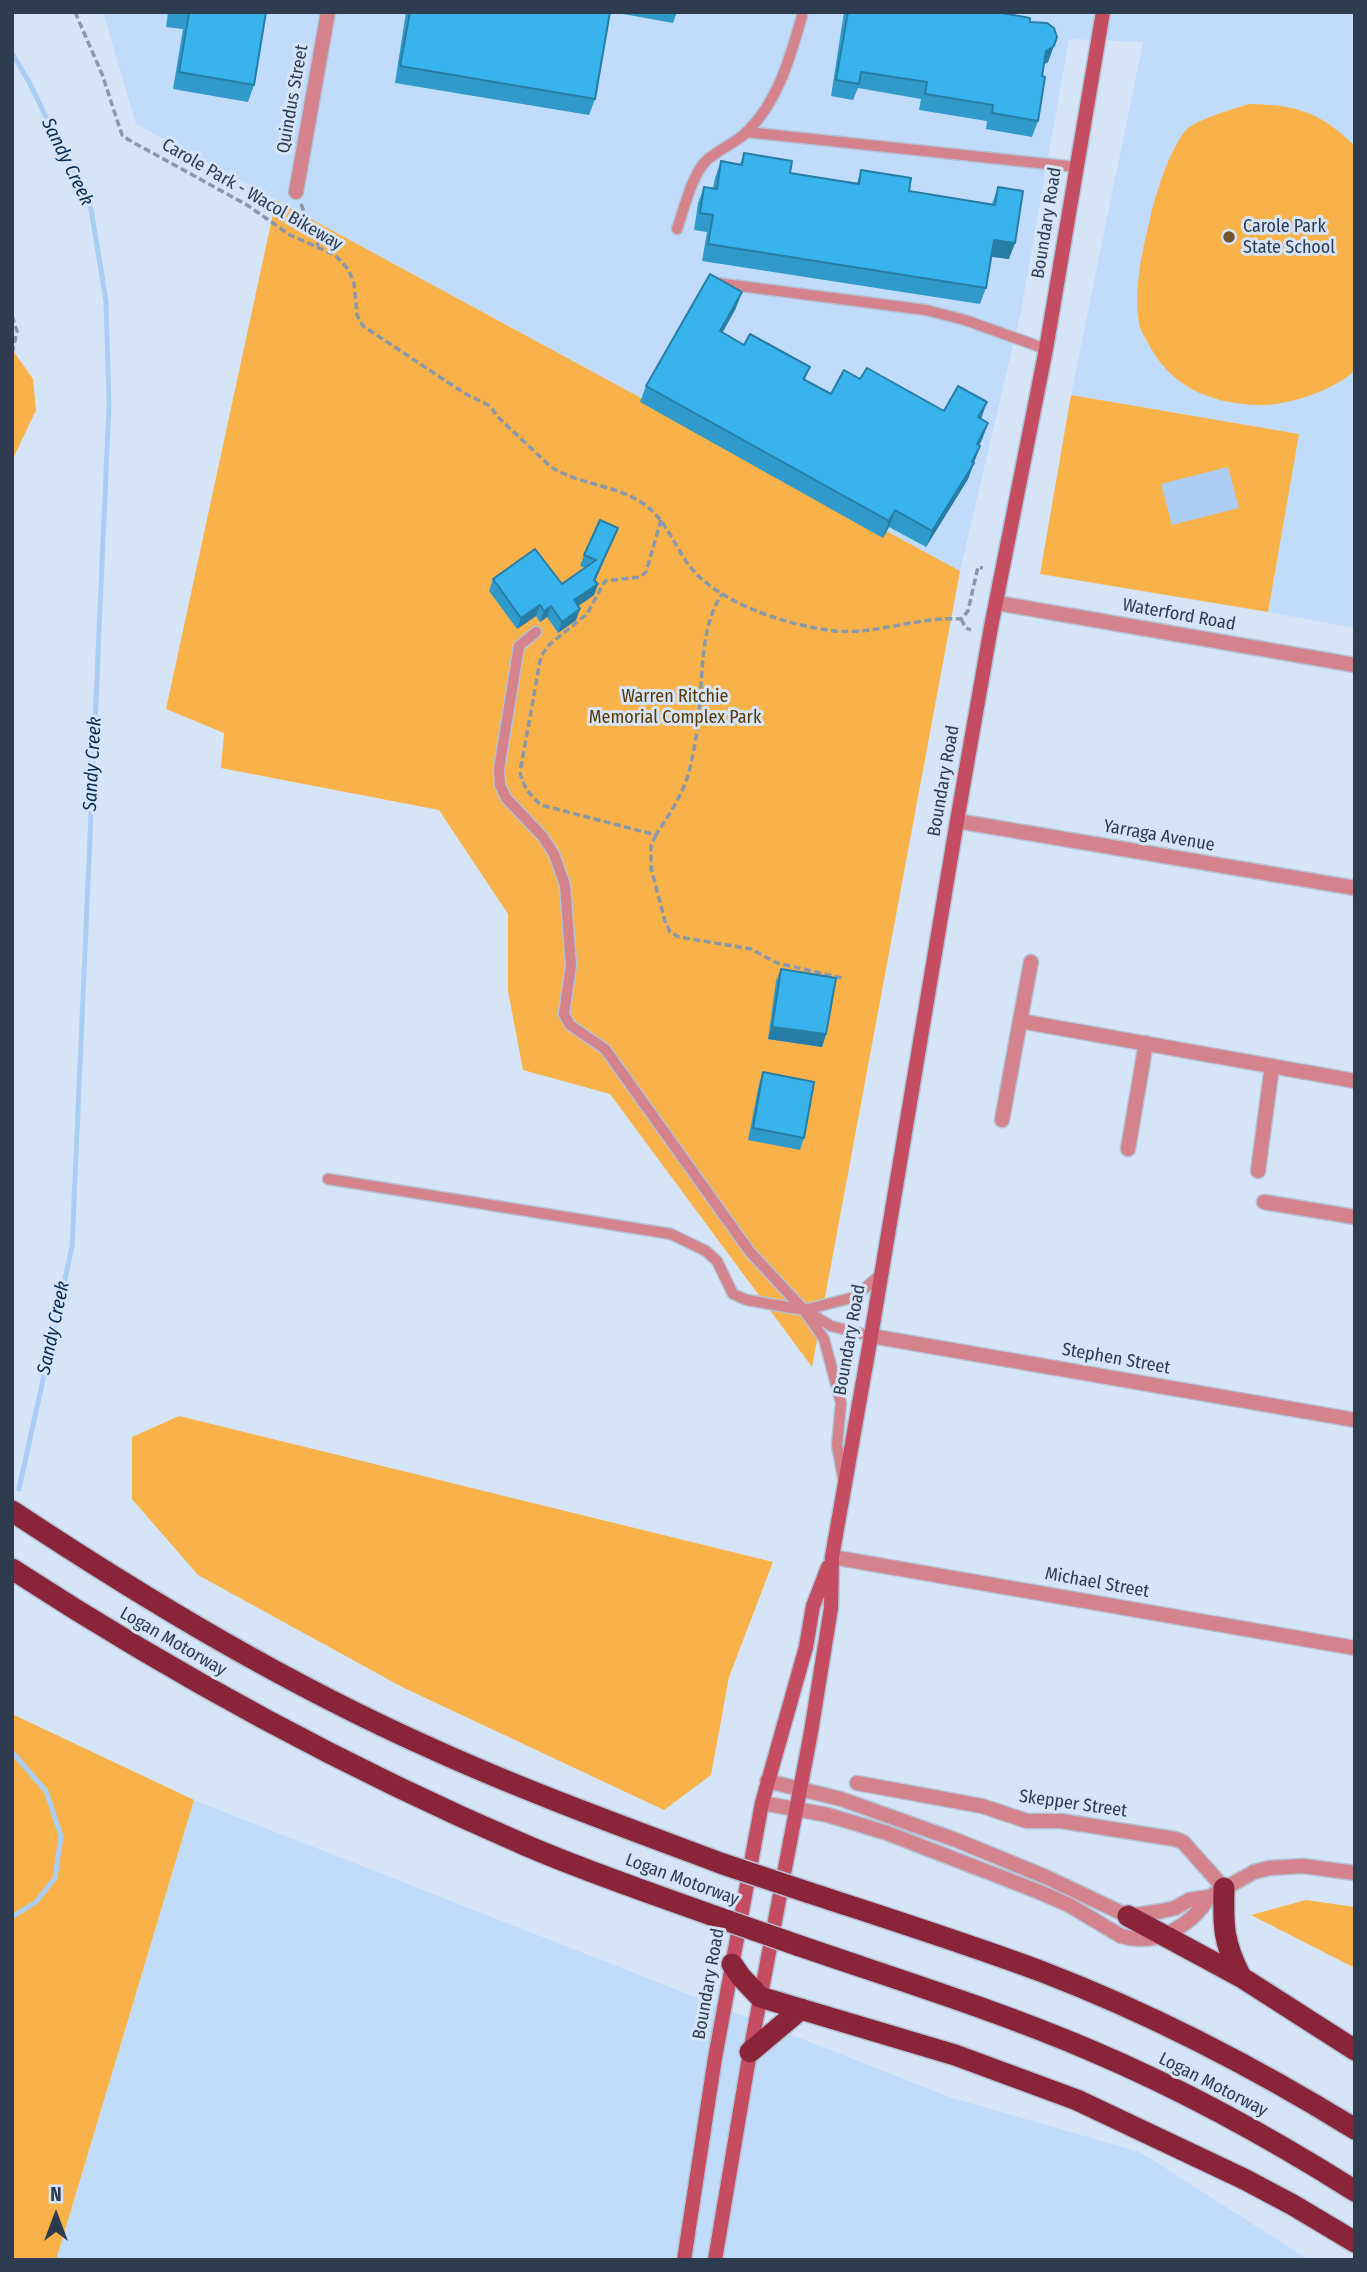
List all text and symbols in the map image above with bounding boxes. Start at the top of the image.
street label: Quindus Street [273,43,313,155]
water label: Sandy Creek [36,114,98,210]
street label: Carole Park - Wacol Bikeway [158,134,346,256]
street label: Boundary Road [1028,166,1066,280]
place label: Carole Park State School [1243,216,1335,258]
marker: Carole Park State School [1221,229,1237,245]
street label: Waterford Road [1121,594,1237,636]
park label: Warren Ritchie Memorial Complex Park [589,686,761,728]
water label: Sandy Creek [79,716,107,812]
street label: Boundary Road [924,724,964,838]
street label: Yarraga Avenue [1102,816,1216,856]
water label: Sandy Creek [33,1279,75,1377]
street label: Boundary Road [830,1283,870,1397]
street label: Stephen Street [1060,1339,1172,1379]
street label: Michael Street [1043,1563,1151,1603]
street label: Logan Motorway [116,1603,230,1681]
street label: Skepper Street [1018,1786,1128,1822]
street label: Logan Motorway [622,1849,742,1911]
street label: Boundary Road [689,1927,729,2041]
street label: Logan Motorway [1155,2048,1271,2122]
north arrow [21,2181,91,2251]
text: N [50,2183,62,2206]

